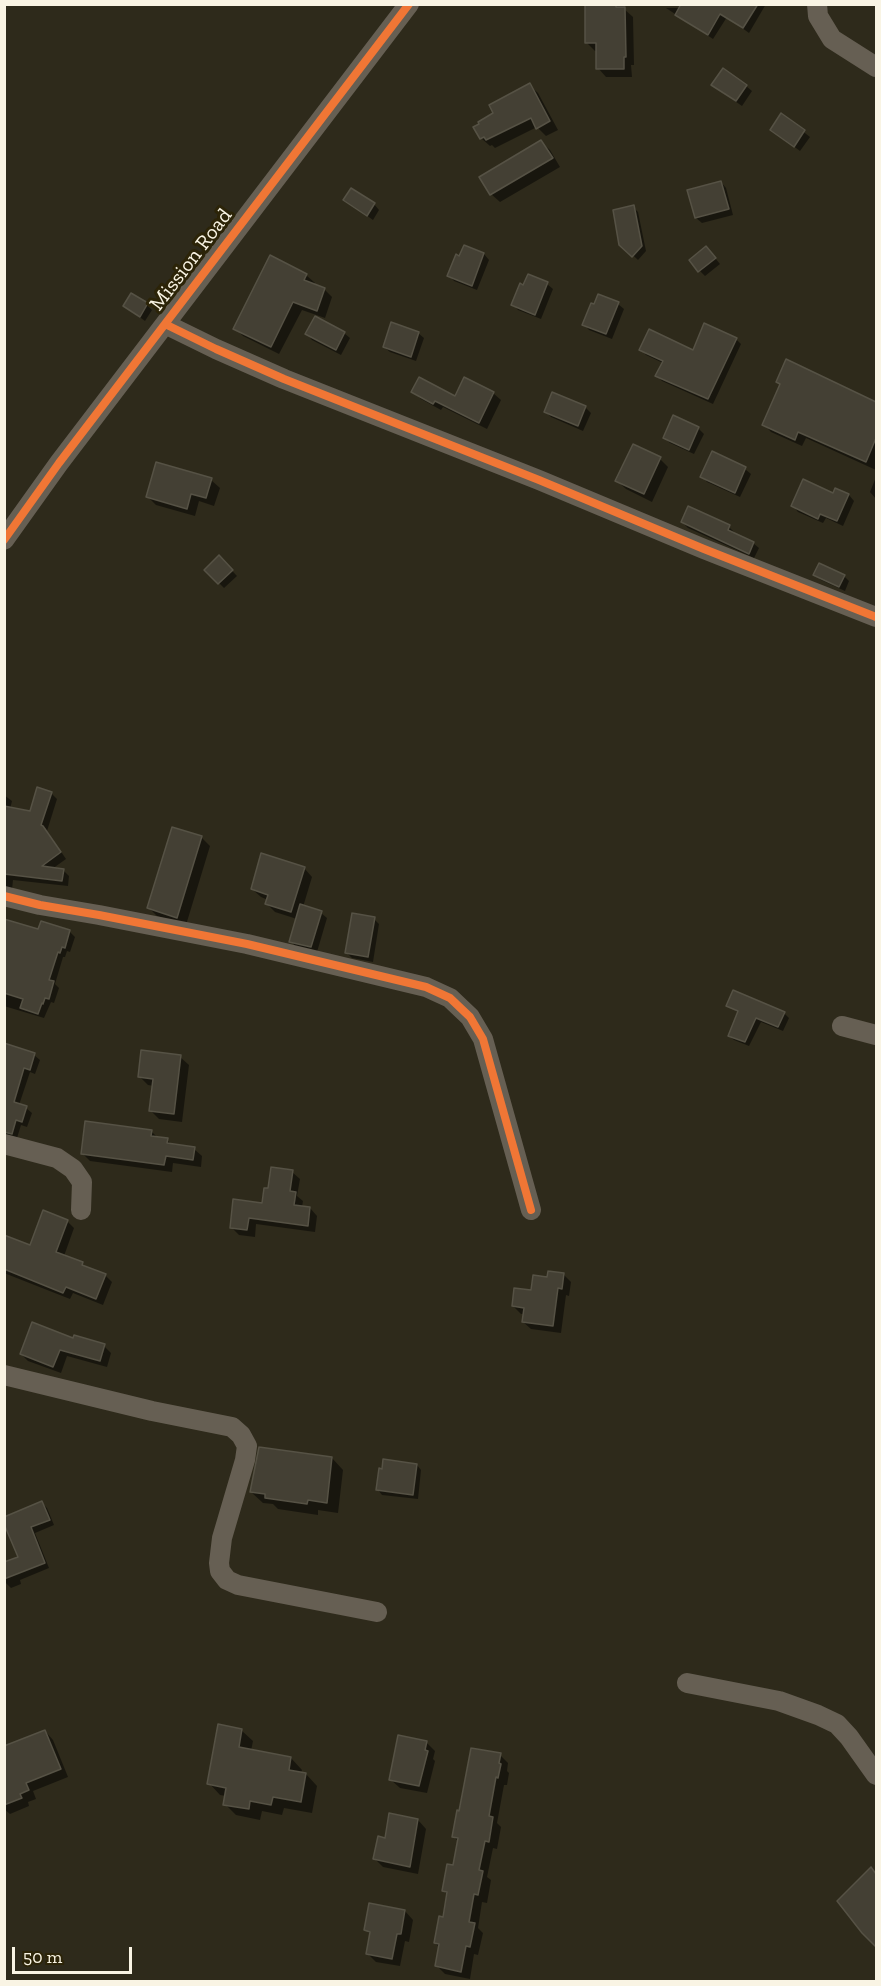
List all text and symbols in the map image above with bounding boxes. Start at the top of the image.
street label: Mission Road [144,204,238,316]
scale bar [15,1935,135,1973]
text: 50 m [23,1946,62,1968]

